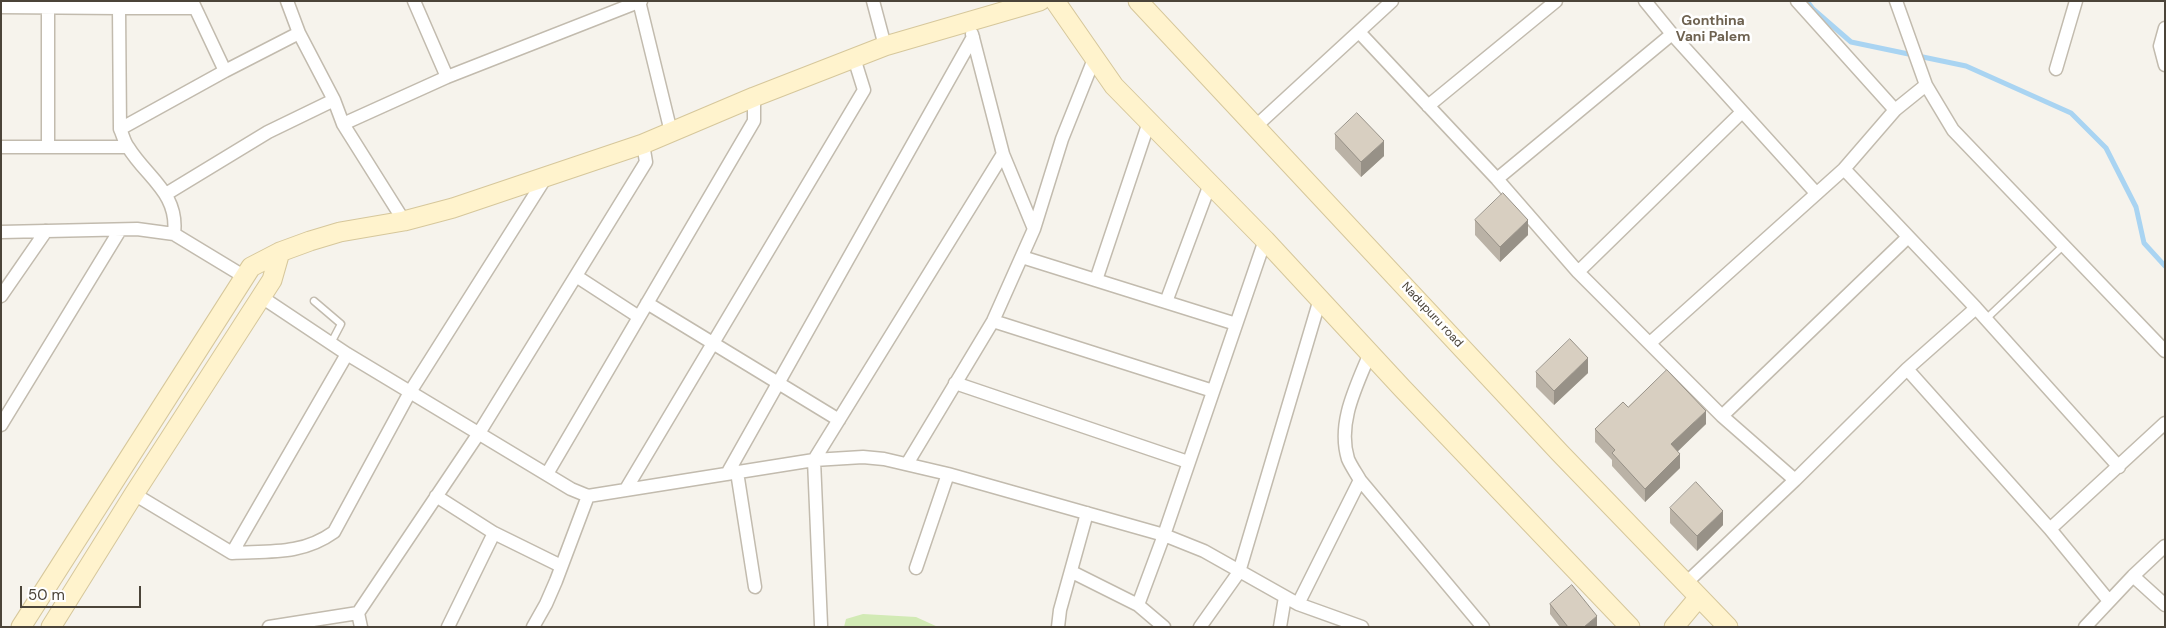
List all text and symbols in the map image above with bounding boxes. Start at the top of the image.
district label: Gonthina Vani Palem [1676,13,1750,46]
street label: Nadupuru road [1398,280,1466,350]
scale bar [22,576,144,608]
text: 50 m [28,585,65,605]

